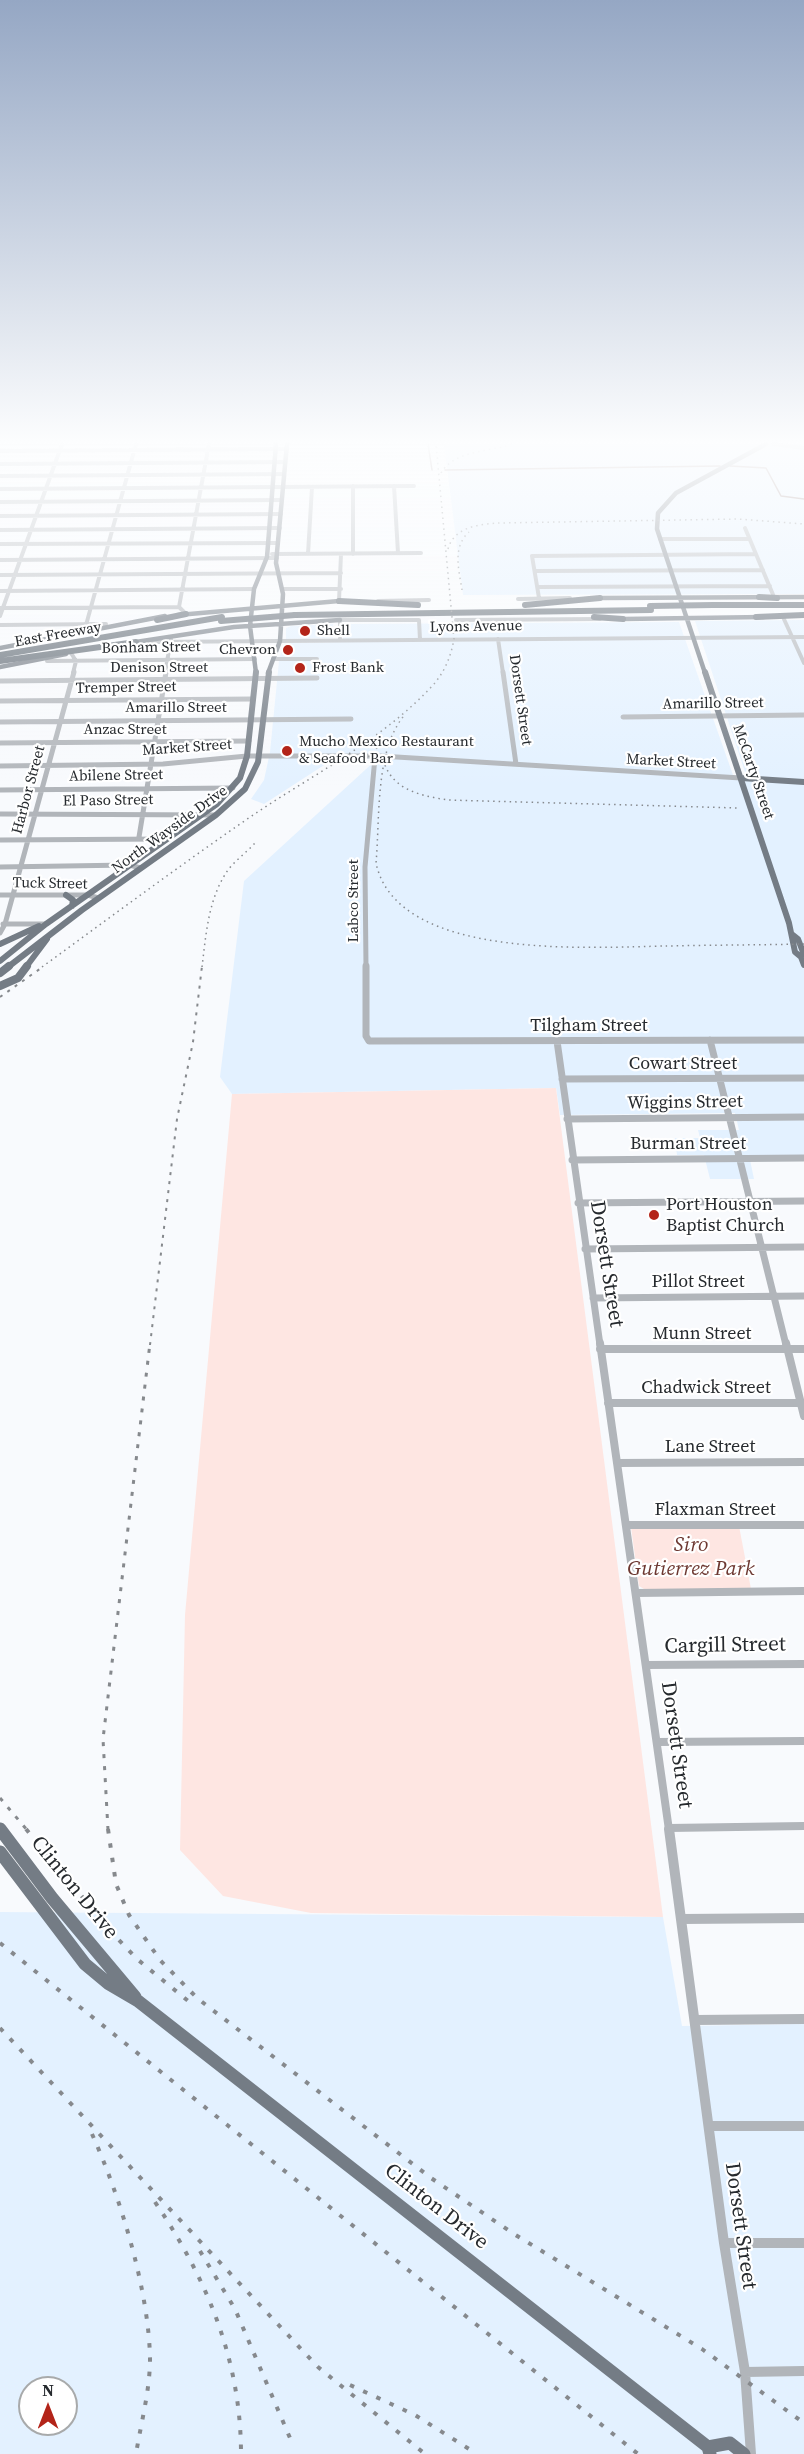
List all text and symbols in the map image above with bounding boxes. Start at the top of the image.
street label: Lyons Avenue [430,617,522,637]
street label: East Freeway [13,619,103,651]
place label: Shell [317,622,350,640]
marker: Shell [298,624,312,638]
street label: Bonham Street [101,638,201,658]
place label: Chevron [219,641,276,659]
marker: Chevron [281,643,295,657]
street label: Dorsett Street [505,653,535,747]
street label: Denison Street [110,659,208,677]
place label: Frost Bank [312,659,384,677]
marker: Frost Bank [293,661,307,675]
street label: Tremper Street [75,678,177,698]
street label: Amarillo Street [662,694,764,714]
street label: Amarillo Street [125,699,227,717]
street label: Anzac Street [83,721,167,739]
street label: McCarty Street [728,722,778,822]
place label: Mucho Mexico Restaurant & Seafood Bar [299,733,474,768]
street label: Market Street [142,736,232,760]
street label: Harbor Street [9,744,49,836]
marker: Mucho Mexico Restaurant & Seafood Bar [280,744,294,758]
street label: Market Street [626,751,716,773]
street label: Abilene Street [69,766,163,786]
street label: North Wayside Drive [109,782,231,878]
street label: El Paso Street [63,791,153,811]
street label: Labco Street [345,859,363,943]
street label: Tuck Street [12,874,88,894]
street label: Tilgham Street [530,1015,648,1037]
street label: Cowart Street [629,1053,737,1075]
street label: Wiggins Street [627,1091,743,1115]
street label: Burman Street [630,1133,746,1155]
place label: Port Houston Baptist Church [666,1194,785,1236]
street label: Dorsett Street [584,1199,628,1329]
marker: Port Houston Baptist Church [647,1208,661,1222]
street label: Pillot Street [651,1271,745,1293]
street label: Munn Street [653,1323,751,1345]
street label: Chadwick Street [641,1377,771,1399]
street label: Lane Street [665,1436,755,1458]
street label: Flaxman Street [654,1499,776,1521]
park label: Siro Gutierrez Park [627,1533,755,1583]
street label: Cargill Street [664,1632,786,1660]
street label: Dorsett Street [655,1680,697,1810]
street label: Clinton Drive [25,1832,123,1944]
street label: Clinton Drive [379,2159,493,2255]
street label: Dorsett Street [719,2161,761,2291]
north arrow [18,2376,78,2436]
text: N [42,2379,54,2401]

